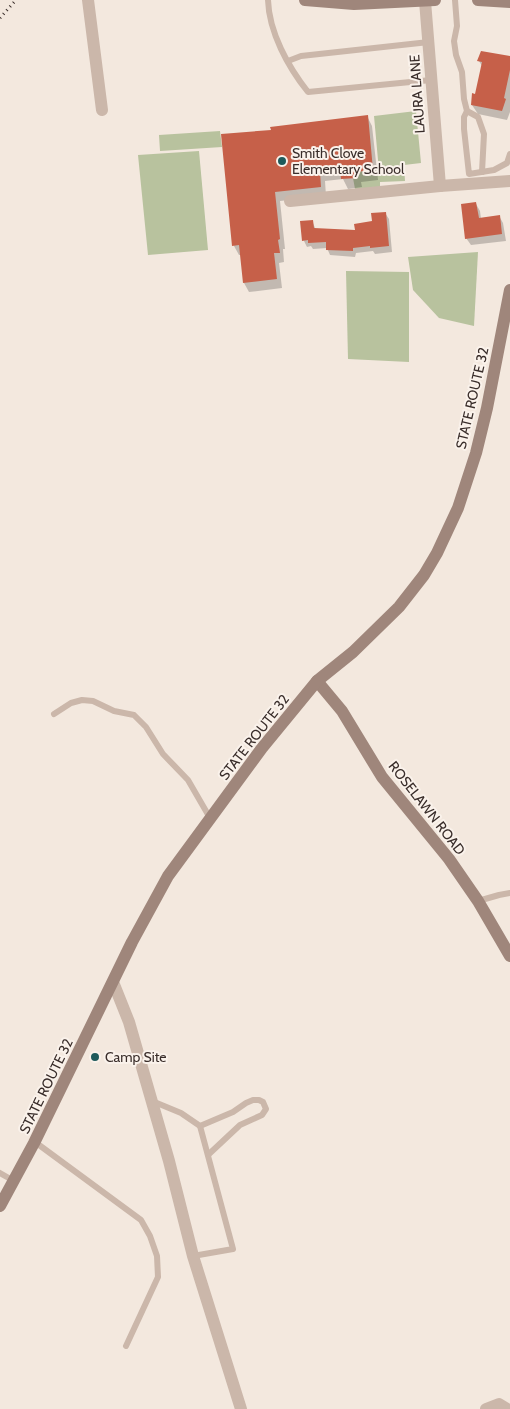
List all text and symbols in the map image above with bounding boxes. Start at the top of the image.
street label: LAURA LANE [405,54,429,134]
place label: Smith Clove Elementary School [292,144,405,178]
marker: Smith Clove Elementary School [276,155,288,167]
street label: STATE ROUTE 32 [452,345,492,451]
street label: STATE ROUTE 32 [215,691,293,783]
street label: ROSELAWN ROAD [385,757,469,859]
street label: STATE ROUTE 32 [15,1035,77,1137]
place label: Camp Site [105,1048,166,1066]
marker: Camp Site [89,1051,101,1063]

